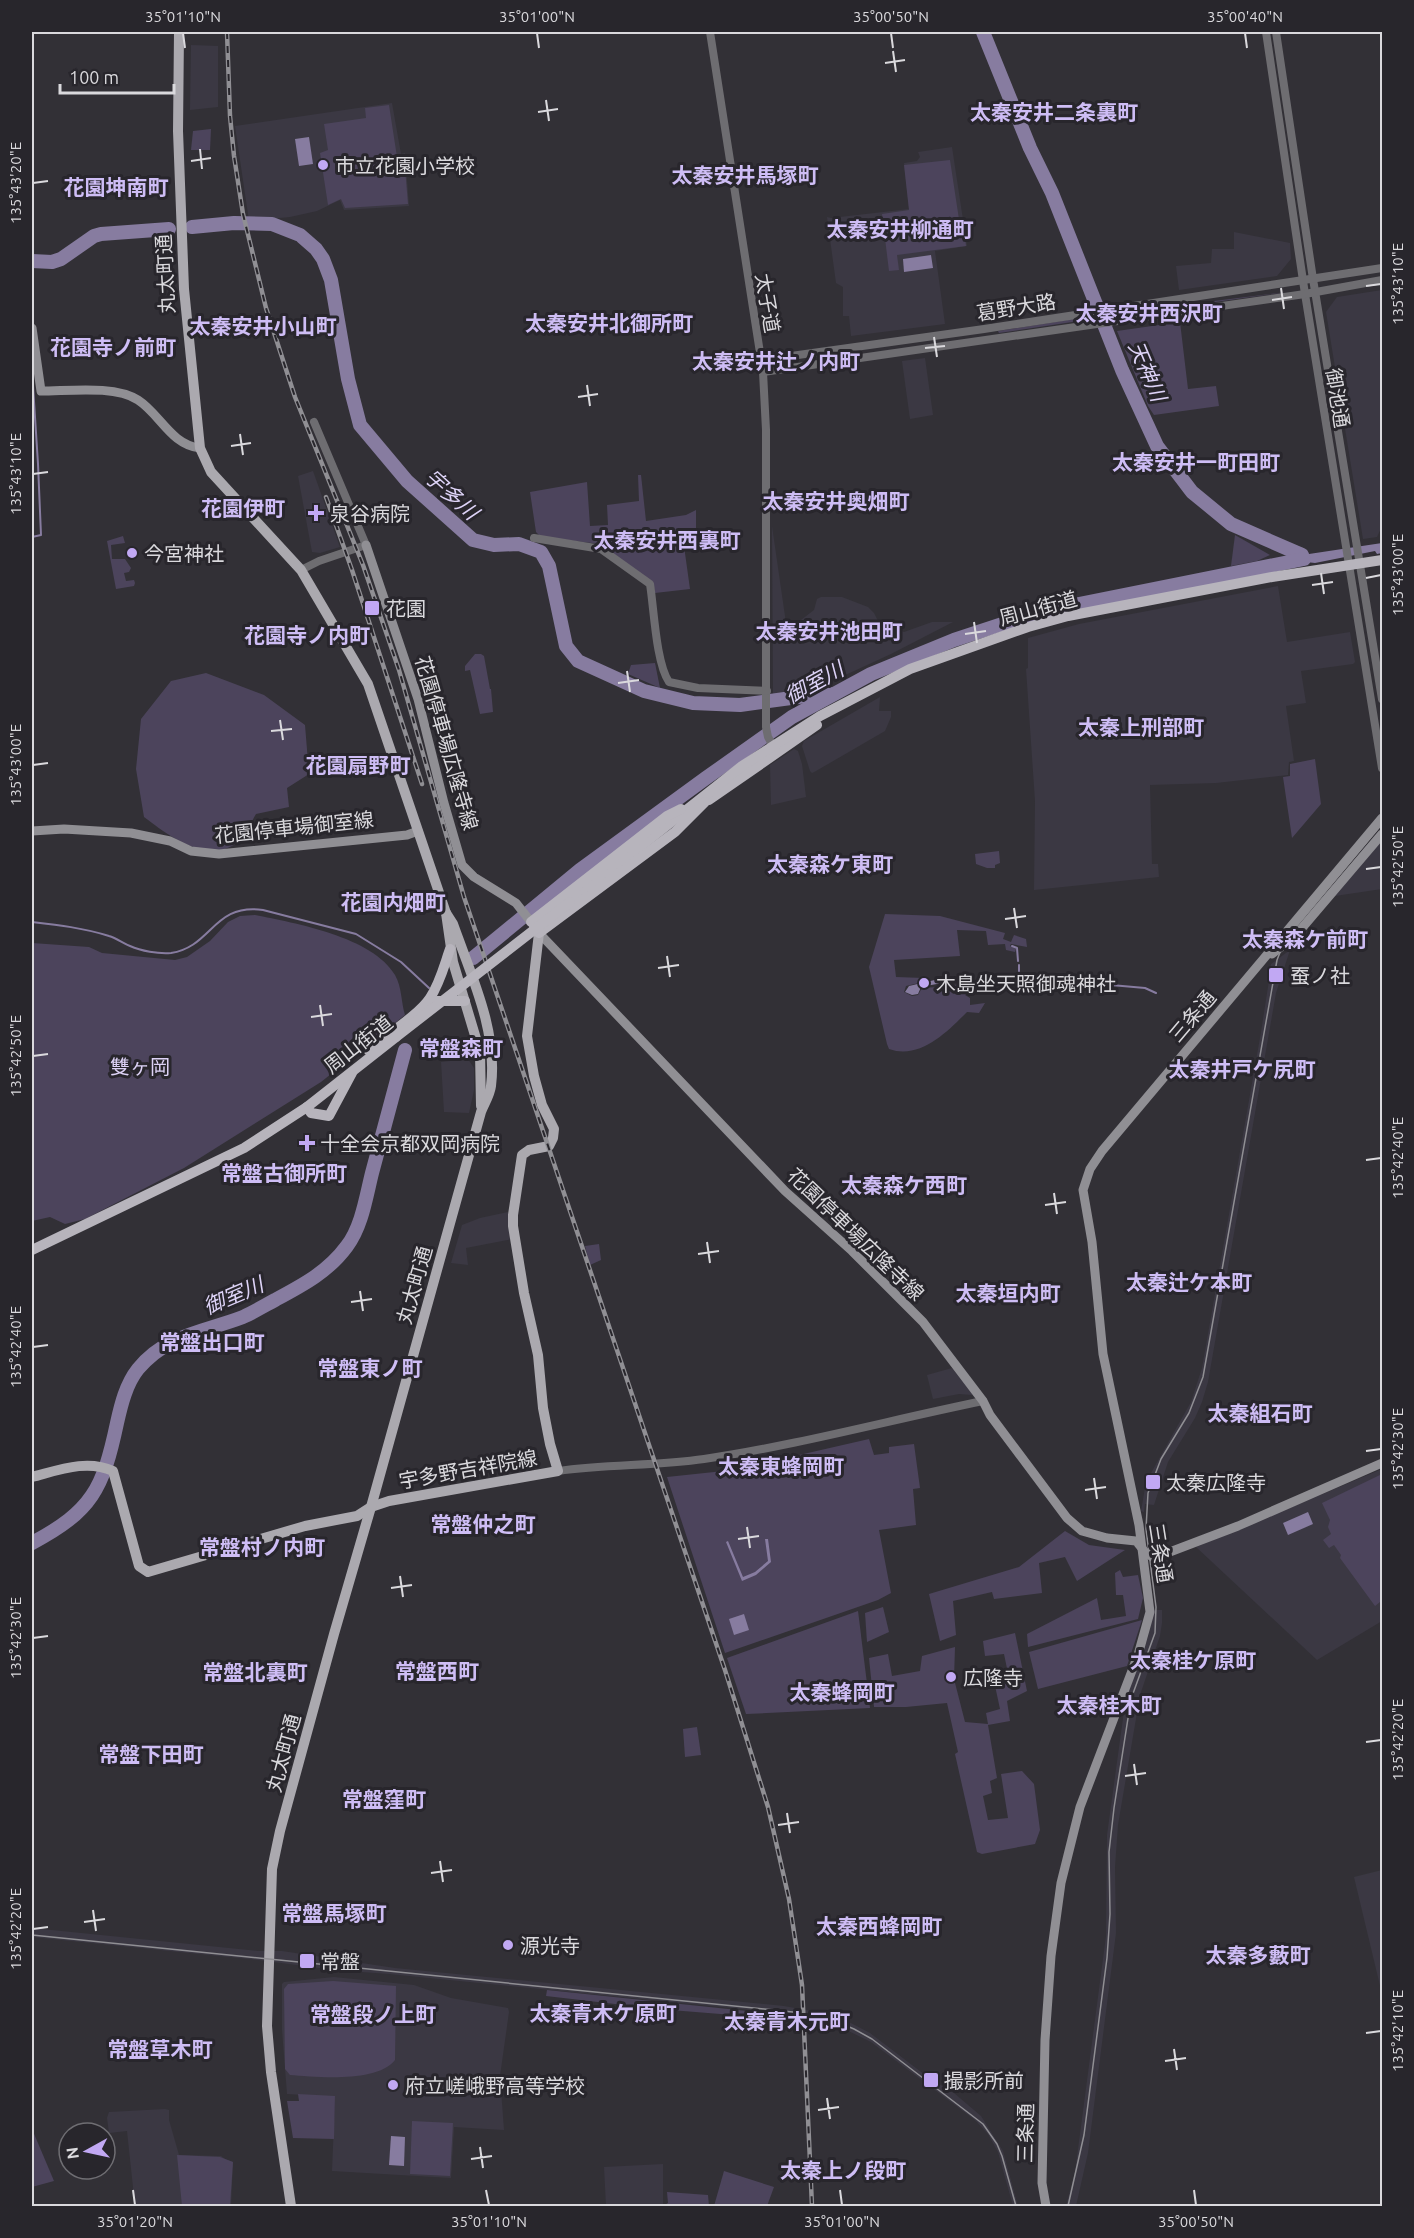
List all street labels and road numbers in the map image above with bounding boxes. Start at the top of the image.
street label: 丸太町通 [151,233,179,315]
street label: 太子道 [751,271,785,335]
street label: 葛野大路 [975,289,1057,325]
street label: 御池通 [1322,367,1354,429]
street label: 周山街道 [996,587,1080,629]
street label: 花園停車場広隆寺線 [411,653,483,833]
street label: 花園停車場御室線 [213,807,375,847]
street label: 三条通 [1164,986,1220,1046]
street label: 周山街道 [319,1010,397,1078]
street label: 花園停車場広隆寺線 [783,1163,929,1305]
street label: 丸太町通 [392,1243,436,1327]
street label: 宇多野吉祥院線 [397,1446,539,1492]
street label: 三条通 [1145,1522,1177,1584]
street label: 丸太町通 [262,1711,304,1795]
street label: 三条通 [1013,2103,1037,2163]

